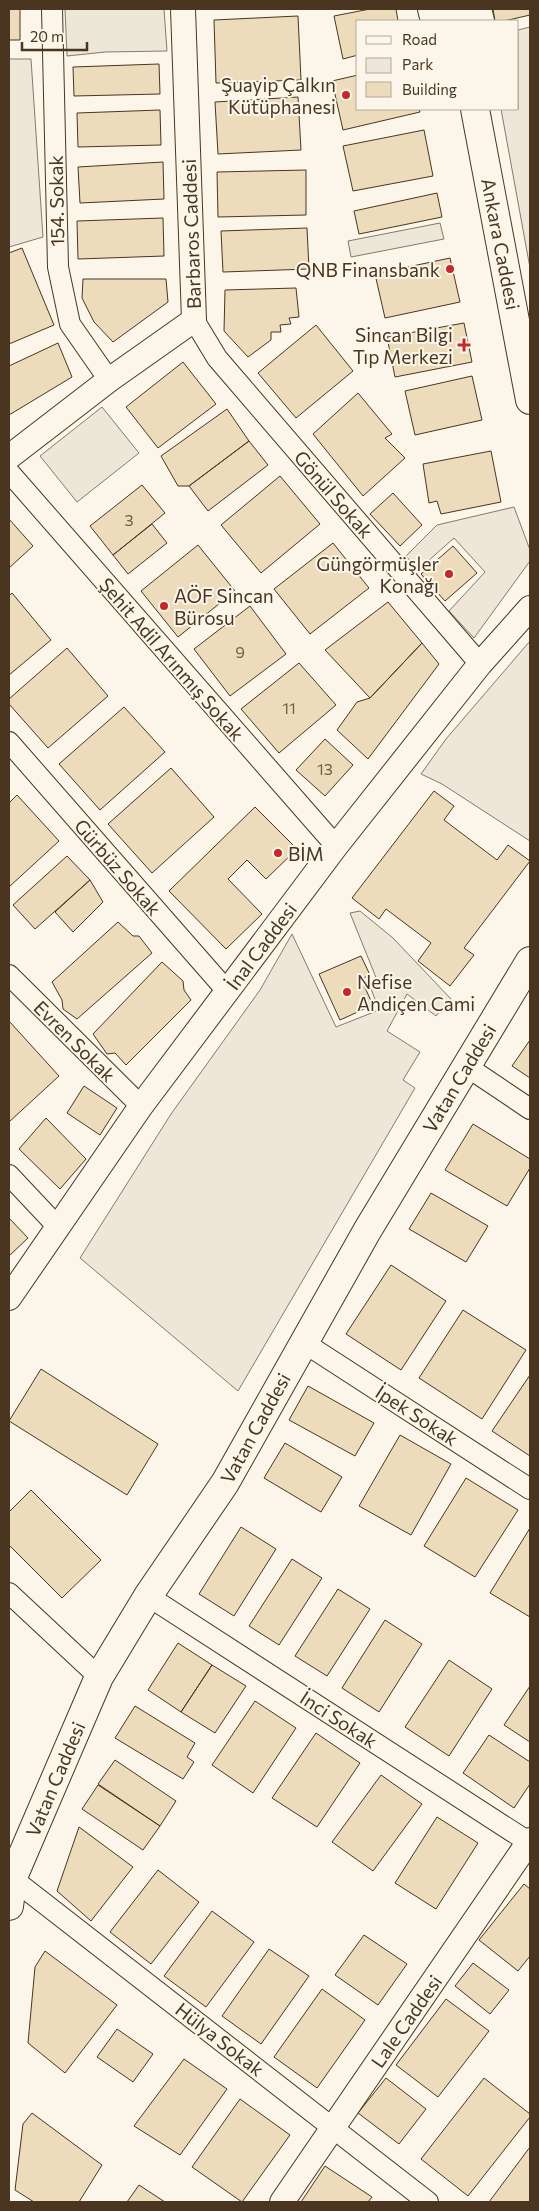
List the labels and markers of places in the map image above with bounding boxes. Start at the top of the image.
place label: Şuayip Çalkın Kütüphanesi [221,73,336,118]
marker: Şuayip Çalkın Kütüphanesi [340,89,352,101]
place label: QNB Finansbank [296,258,440,281]
marker: QNB Finansbank [444,263,456,275]
place label: Sincan Bilgi Tıp Merkezi [353,323,453,368]
marker: Sincan Bilgi Tıp Merkezi [457,338,471,352]
place label: Güngörmüşler Konağı [316,552,439,597]
marker: Güngörmüşler Konağı [443,568,455,580]
place label: AÖF Sincan Bürosu [174,584,274,629]
marker: AÖF Sincan Bürosu [158,600,170,612]
place label: BİM [288,842,324,865]
marker: BİM [272,847,284,859]
place label: Nefise Andiçen Cami [357,970,475,1015]
marker: Nefise Andiçen Cami [341,986,353,998]

